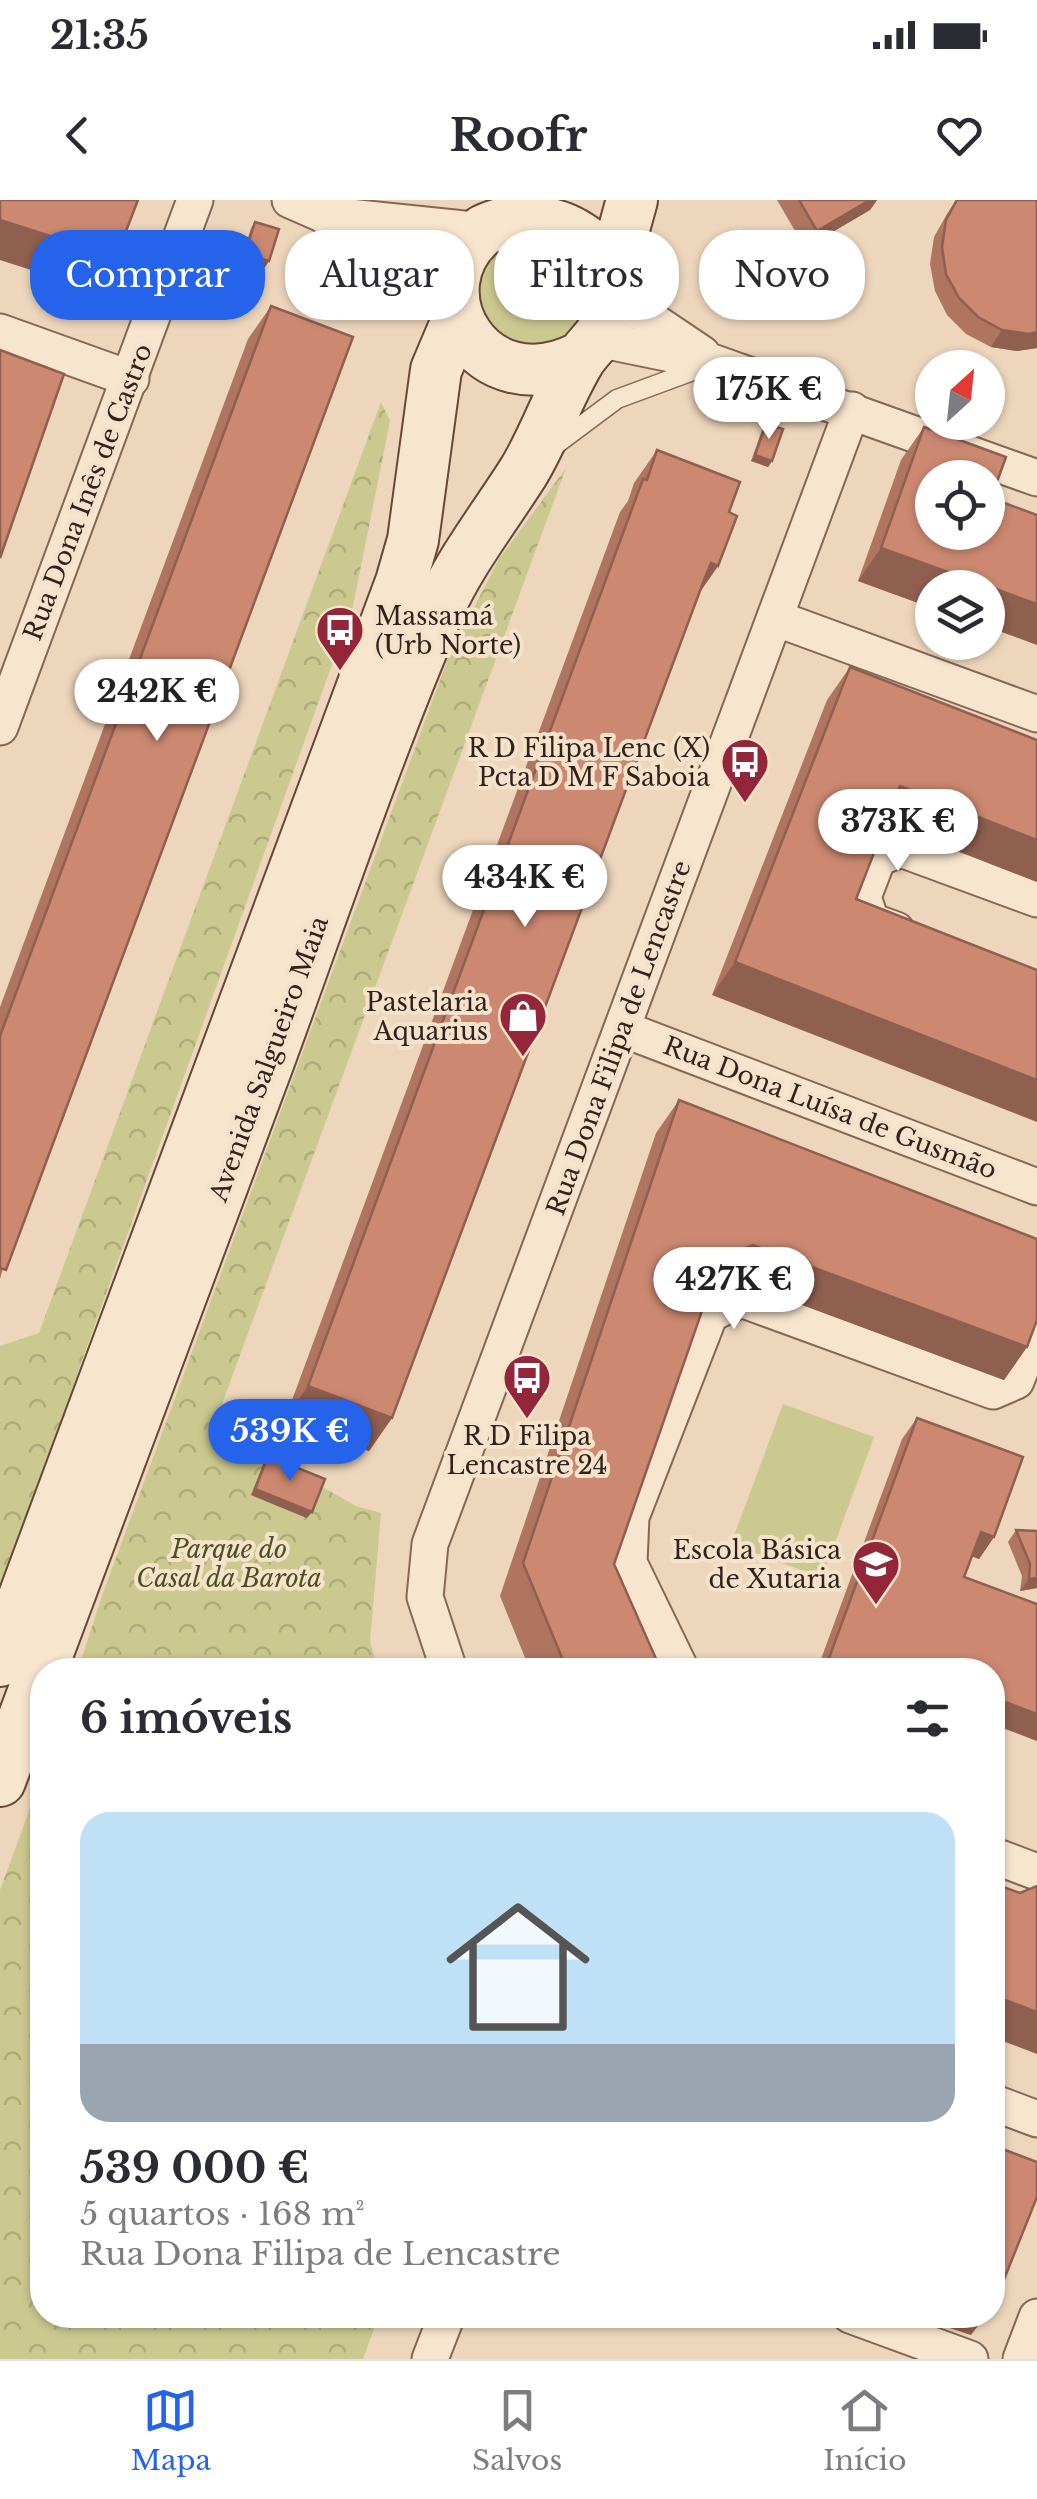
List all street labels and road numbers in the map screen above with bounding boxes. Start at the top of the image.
street label: Rua Dona Inês de Castro [17,339,159,645]
street label: Rua Dona Filipa de Lencastre [540,856,698,1220]
street label: Avenida Salgueiro Maia [203,912,335,1207]
street label: Rua Dona Luísa de Gusmão [659,1030,1001,1186]

